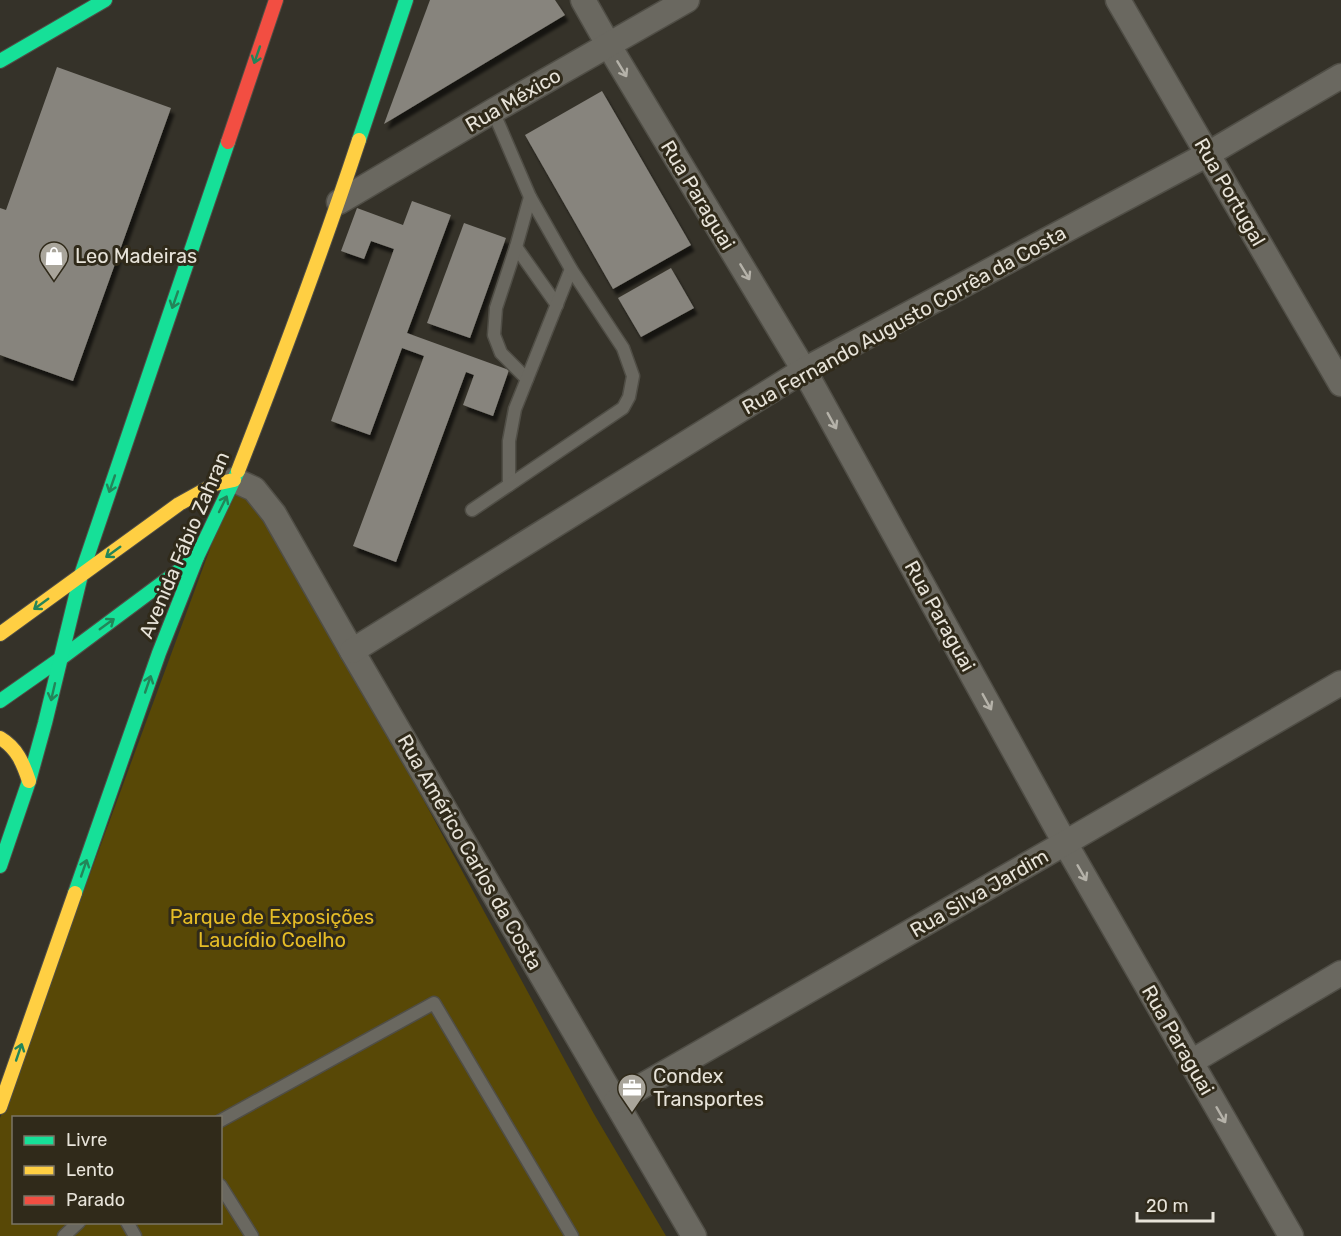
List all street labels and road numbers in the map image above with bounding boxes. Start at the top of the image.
street label: Rua México [461,63,565,137]
street label: Rua Portugal [1189,134,1271,250]
street label: Rua Paraguai [656,136,740,254]
street label: Rua Fernando Augusto Corrêa da Costa [738,221,1070,419]
street label: Avenida Fábio Zahran [134,448,234,642]
street label: Rua Paraguai [900,556,980,676]
street label: Rua Américo Carlos da Costa [393,730,547,974]
street label: Rua Silva Jardim [906,844,1052,942]
street label: Rua Paraguai [1137,981,1219,1099]

